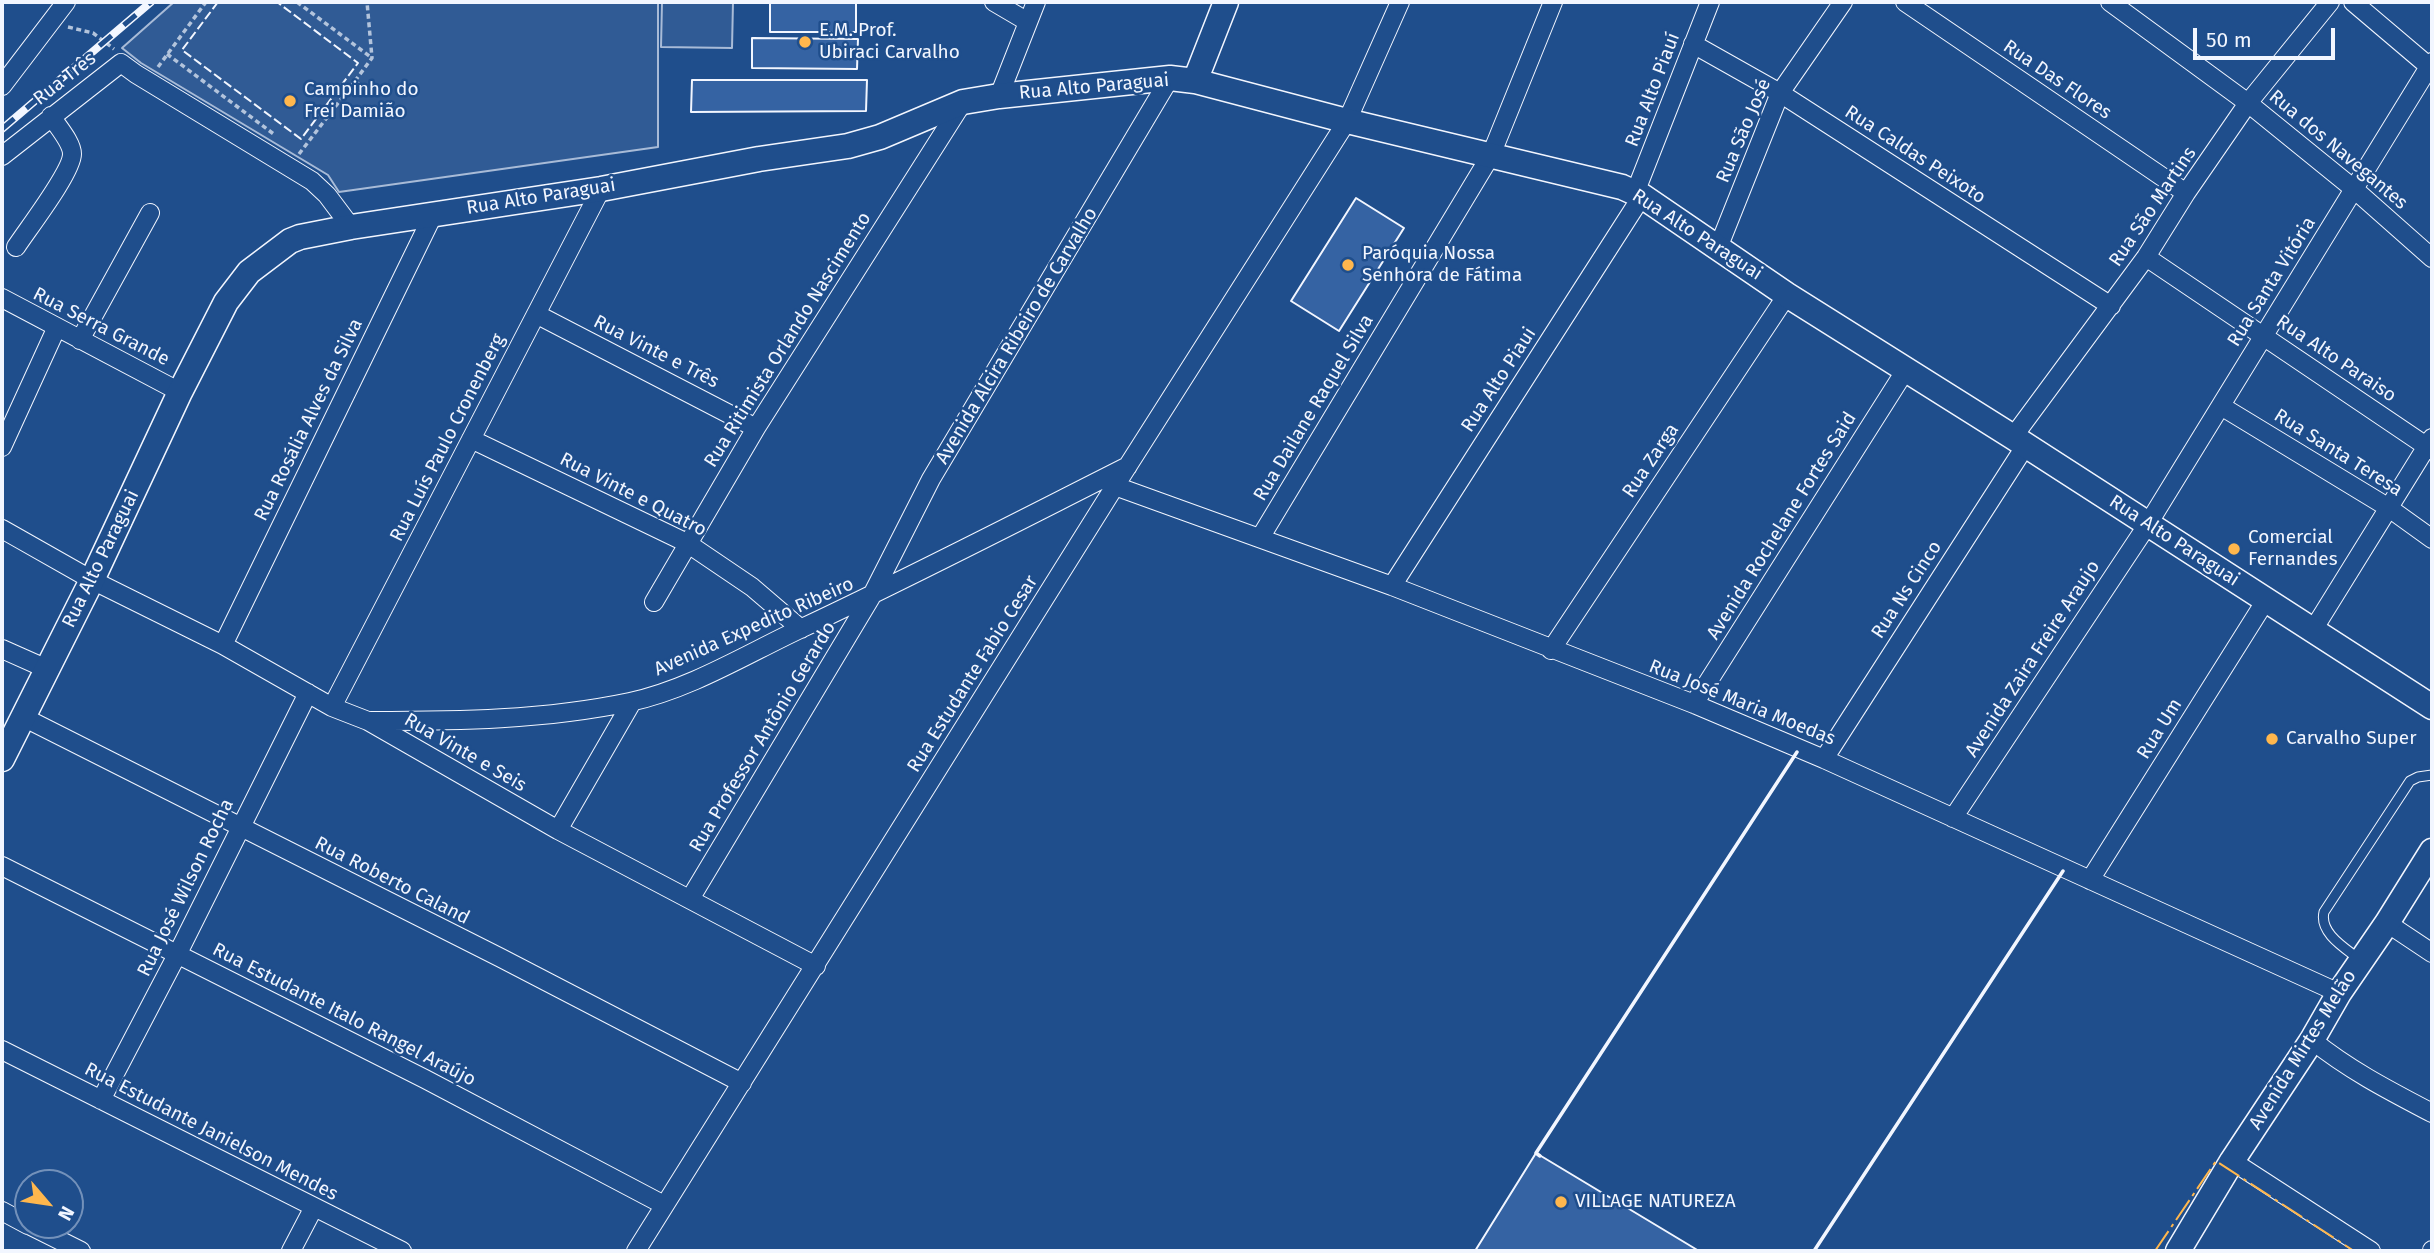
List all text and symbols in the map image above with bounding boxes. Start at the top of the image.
scale bar [2196,14,2338,58]
place label: E.M. Prof. Ubiraci Carvalho [819,20,960,64]
text: 50 m [2206,27,2252,53]
street label: Rua Alto Piauí [1621,30,1685,150]
marker: E.M. Prof. Ubiraci Carvalho [797,34,813,50]
street label: Rua Das Flores [1999,35,2115,125]
street label: Rua Três [29,47,101,111]
street label: Rua Alto Paraguai [1018,69,1170,105]
street label: Rua São José [1712,76,1776,186]
place label: Campinho do Frei Damião [304,79,419,123]
street label: Rua dos Navegantes [2264,85,2412,215]
marker: Campinho do Frei Damião [282,93,298,109]
street label: Rua Caldas Peixoto [1840,101,1990,209]
street label: Rua São Martins [2105,143,2201,271]
street label: Rua Alto Paraguai [465,174,617,220]
street label: Rua Alto Paraguai [1628,184,1766,286]
street label: Avenida Alcira Ribeiro de Carvalho [931,204,1103,468]
street label: Rua Ritimista Orlando Nascimento [700,208,876,472]
street label: Rua Santa Vitória [2223,213,2321,351]
place label: Paróquia Nossa Senhora de Fátima [1362,243,1522,287]
marker: Paróquia Nossa Senhora de Fátima [1340,257,1356,273]
street label: Rua Serra Grande [29,283,173,371]
street label: Rua Alto Paraiso [2272,310,2400,408]
street label: Rua Vinte e Três [590,311,722,393]
street label: Rua Dailane Raquel Silva [1249,311,1379,505]
street label: Rua Rosália Alves da Silva [250,315,368,525]
street label: Rua Alto Piaui [1457,323,1541,437]
street label: Rua Luís Paulo Cronenberg [386,330,510,546]
street label: Rua Santa Teresa [2270,404,2406,502]
street label: Avenida Rochelane Fortes Said [1702,408,1862,644]
street label: Rua Zarga [1618,419,1684,503]
street label: Rua Vinte e Quatro [556,448,710,542]
street label: Rua Alto Paraguai [58,486,144,632]
street label: Rua Alto Paraguai [2105,490,2243,592]
place label: Comercial Fernandes [2248,527,2338,571]
street label: Rua Ns Cinco [1867,537,1947,643]
marker: Comercial Fernandes [2226,541,2242,557]
street label: Avenida Zaira Freire Araujo [1961,556,2105,762]
street label: Rua Estudante Fabio Cesar [903,571,1043,777]
street label: Avenida Expedito Ribeiro [651,573,857,681]
street label: Rua Professor Antônio Gerardo [685,618,841,856]
street label: Rua José Maria Moedas [1646,655,1838,751]
street label: Rua Um [2133,695,2187,763]
street label: Rua Vinte e Seis [400,709,530,797]
place label: Carvalho Super [2286,728,2417,750]
marker: Carvalho Super [2264,731,2280,747]
street label: Rua José Wilson Rocha [133,796,239,980]
street label: Rua Roberto Caland [311,832,473,930]
street label: Rua Estudante Italo Rangel Araújo [209,938,479,1092]
street label: Avenida Mirtes Melão [2245,966,2361,1134]
street label: Rua Estudante Janielson Mendes [81,1058,341,1206]
north arrow [14,1169,84,1239]
place label: VILLAGE NATUREZA [1575,1191,1736,1213]
marker: VILLAGE NATUREZA [1553,1194,1569,1210]
text: N [53,1202,79,1225]

